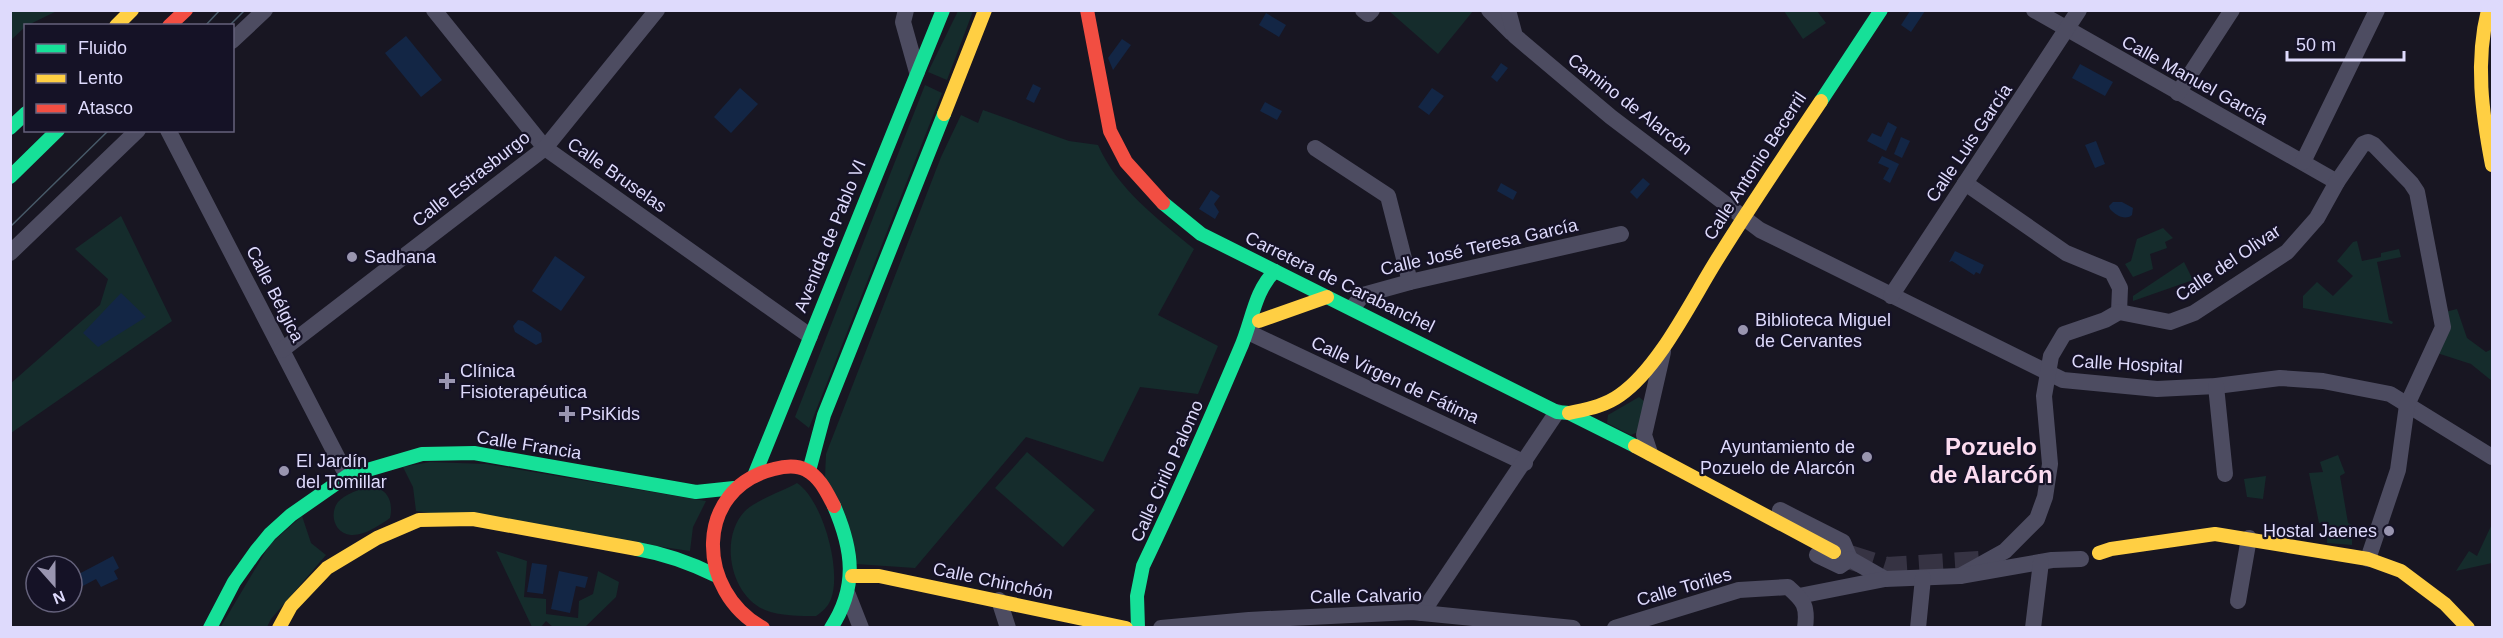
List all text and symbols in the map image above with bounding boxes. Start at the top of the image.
legend [24,24,234,132]
scale bar [2287,24,2404,62]
street label: Calle Manuel García [2118,31,2272,129]
text: 50 m [2296,35,2336,55]
text: Fluido [78,38,127,58]
street label: Camino de Alarcón [1564,49,1696,159]
text: Lento [78,68,123,88]
street label: Calle Luis García [1922,79,2016,206]
street label: Calle Antonio Becerril [1700,88,1810,244]
text: Atasco [78,98,133,118]
street label: Calle Estrasburgo [408,127,534,231]
street label: Calle Bruselas [564,134,670,216]
street label: Avenida de Pablo VI [790,157,870,315]
street label: Calle José Teresa García [1378,214,1581,279]
street label: Calle del Olivar [2172,221,2284,305]
street label: Carretera de Carabanchel [1242,227,1438,337]
street label: Calle Bélgica [242,243,308,346]
place label: Sadhana [364,247,437,267]
marker: Sadhana [345,250,359,264]
place label: Biblioteca Miguel de Cervantes [1755,310,1891,351]
marker: Biblioteca Miguel de Cervantes [1736,323,1750,337]
street label: Calle Virgen de Fátima [1308,332,1483,428]
street label: Calle Hospital [2071,351,2183,377]
place label: Clínica Fisioterapéutica [460,361,588,402]
marker: Clínica Fisioterapéutica [438,372,456,390]
street label: Calle Cirilo Palomo [1127,397,1207,545]
place label: PsiKids [580,404,640,424]
marker: PsiKids [558,405,576,423]
street label: Calle Francia [475,427,584,463]
district label: Pozuelo de Alarcón [1929,433,2053,488]
place label: Ayuntamiento de Pozuelo de Alarcón [1700,437,1855,478]
marker: Ayuntamiento de Pozuelo de Alarcón [1860,450,1874,464]
place label: El Jardín del Tomillar [296,451,387,492]
marker: El Jardín del Tomillar [277,464,291,478]
place label: Hostal Jaenes [2263,521,2377,541]
marker: Hostal Jaenes [2382,524,2396,538]
north arrow [24,554,84,614]
street label: Calle Chinchón [931,559,1055,603]
street label: Calle Toriles [1634,564,1734,610]
street label: Calle Calvario [1310,585,1422,607]
text: N [51,588,68,608]

